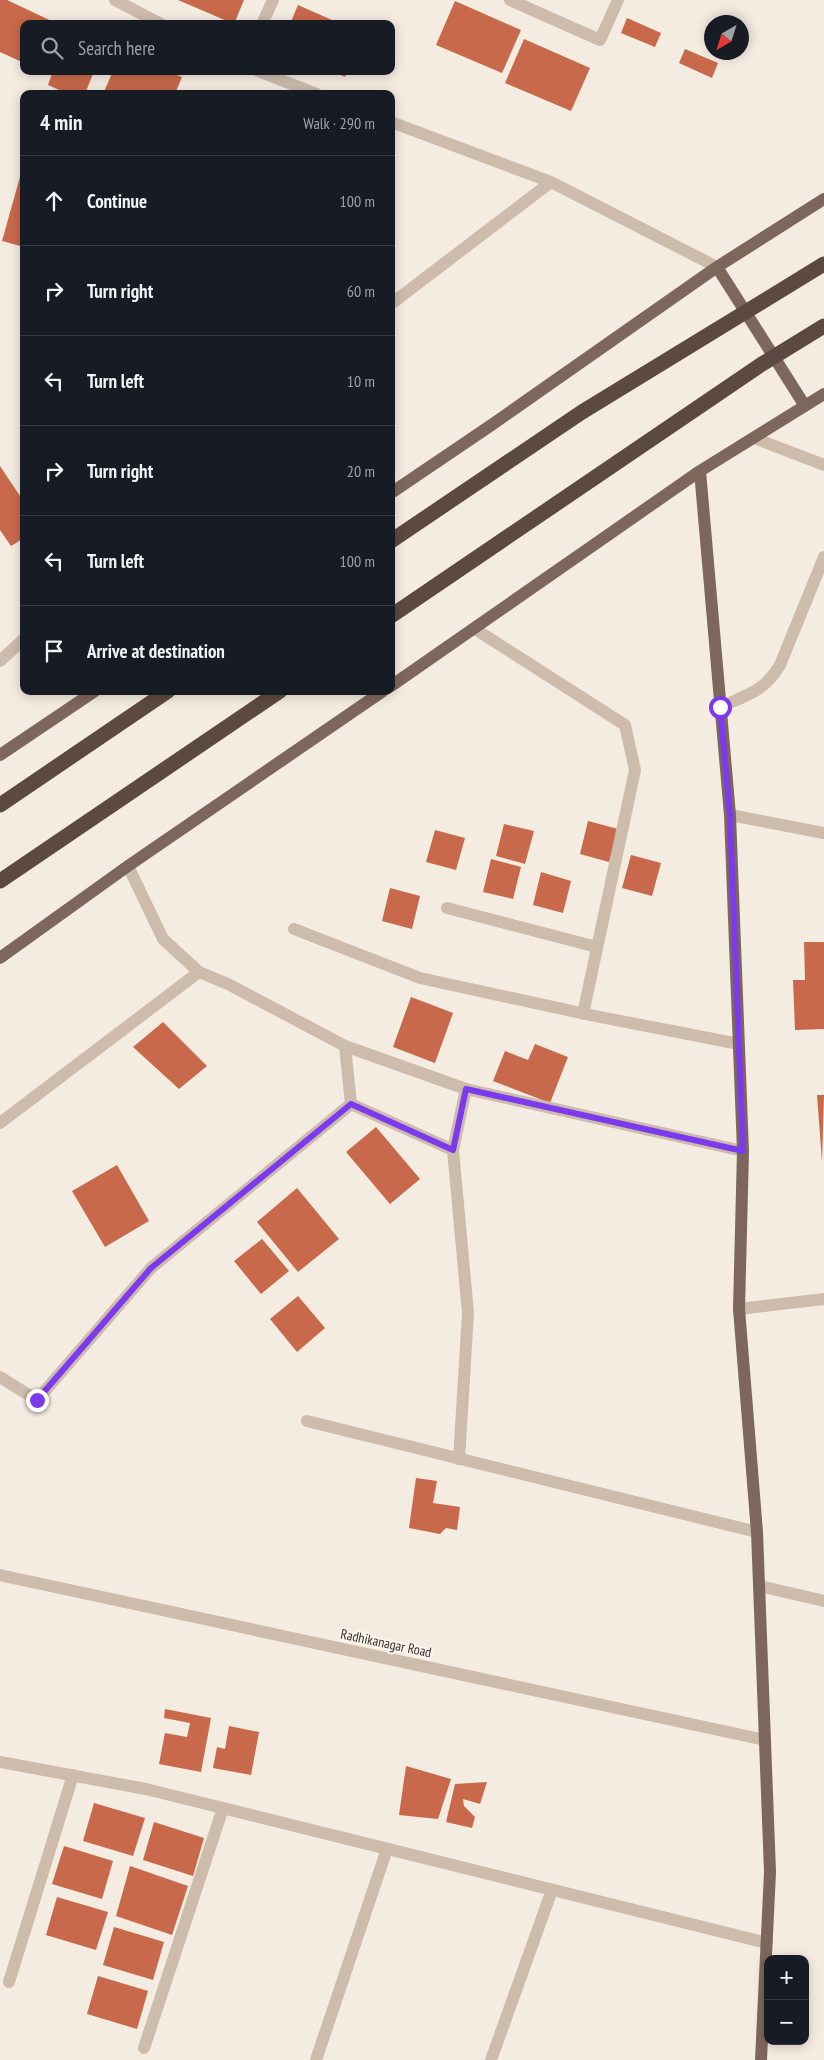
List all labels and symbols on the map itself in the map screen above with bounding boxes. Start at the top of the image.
north arrow [704,15,749,60]
route start [709,696,732,719]
route end [26,1389,49,1412]
street label: Radhikanagar Road [339,1625,433,1661]

